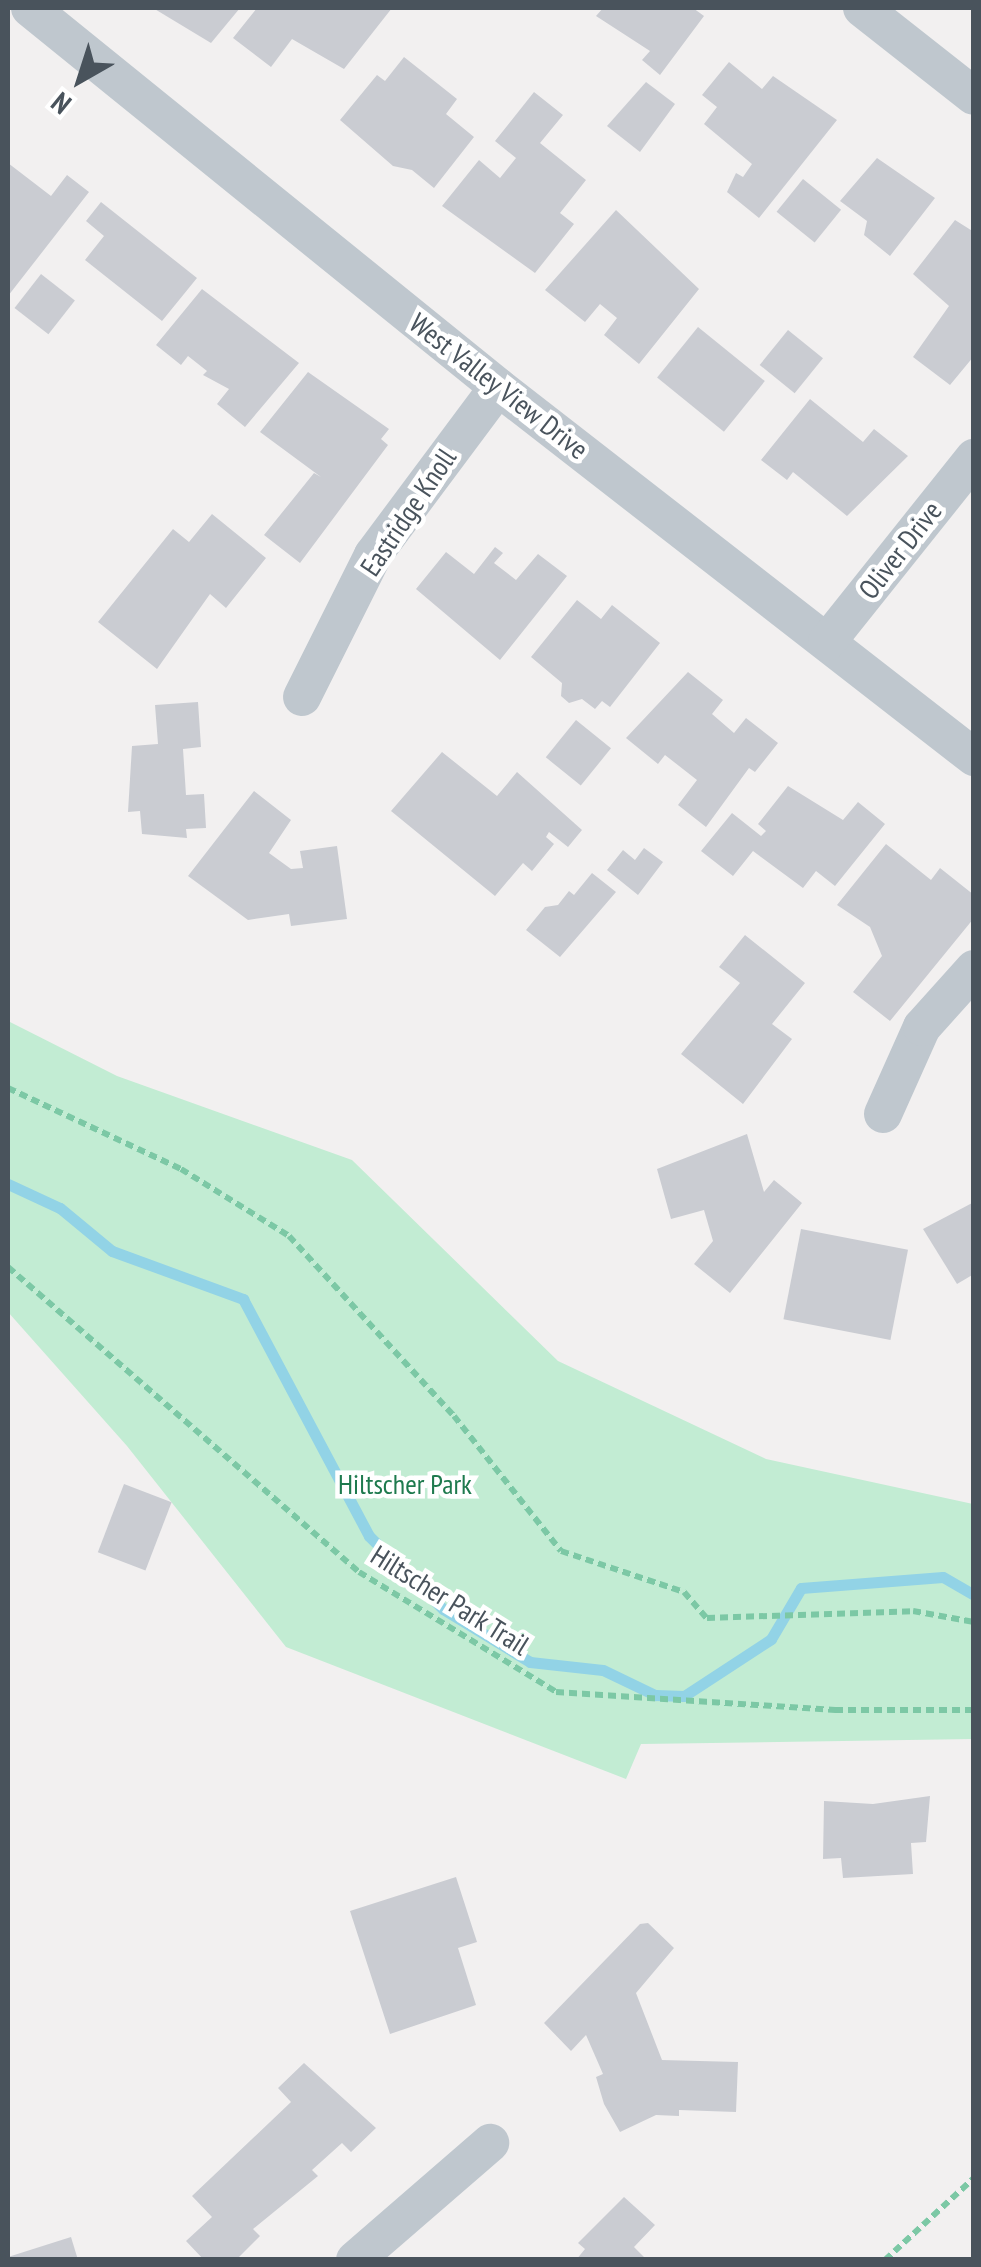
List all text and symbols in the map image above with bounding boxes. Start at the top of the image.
north arrow [30,30,130,130]
text: N [43,85,78,123]
street label: West Valley View Drive [402,305,596,467]
street label: Eastridge Knoll [353,442,463,582]
street label: Oliver Drive [851,494,949,606]
park label: Hiltscher Park [338,1467,472,1501]
street label: Hiltscher Park Trail [364,1538,536,1662]

